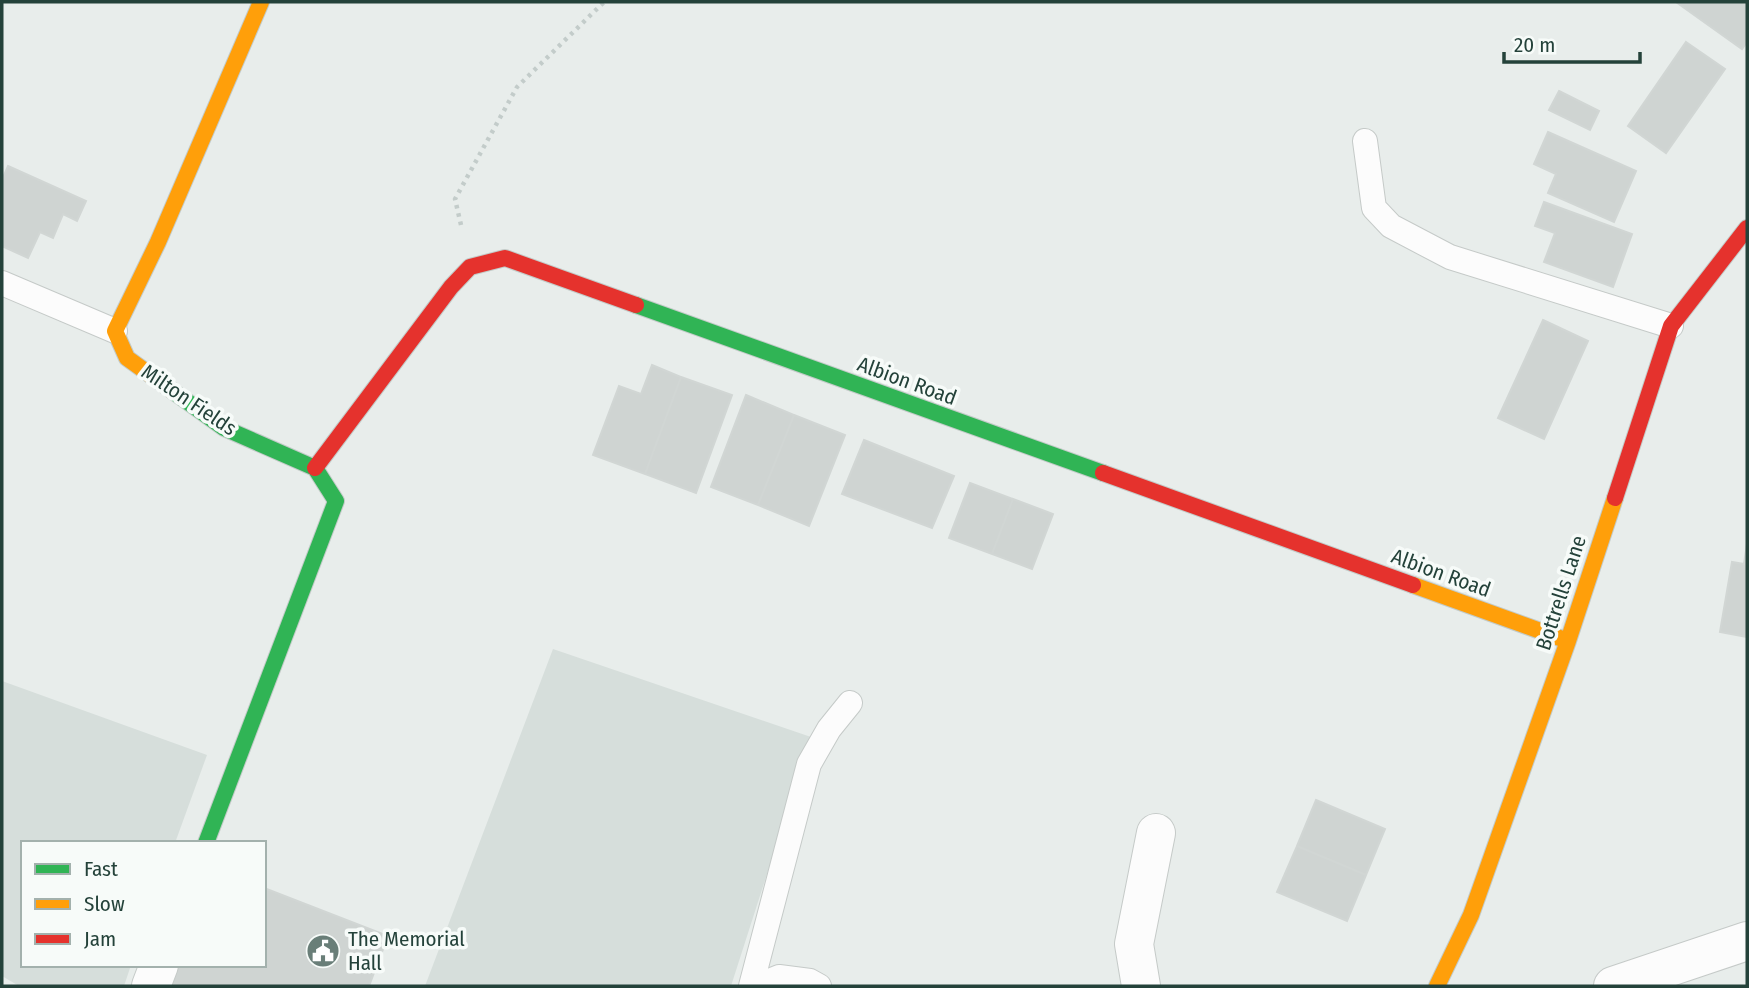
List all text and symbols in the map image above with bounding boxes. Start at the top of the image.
scale bar [1504,21,1640,65]
text: 20 m [1514,32,1555,58]
street label: Albion Road [854,351,960,411]
street label: Milton Fields [136,359,242,441]
street label: Bottrells Lane [1530,532,1592,654]
street label: Albion Road [1388,543,1494,603]
legend [21,841,266,967]
text: Fast [84,856,118,882]
text: Slow [84,891,125,917]
text: Jam [84,926,116,952]
place label: The Memorial Hall [348,926,465,976]
public building icon: The Memorial Hall [304,932,342,970]

